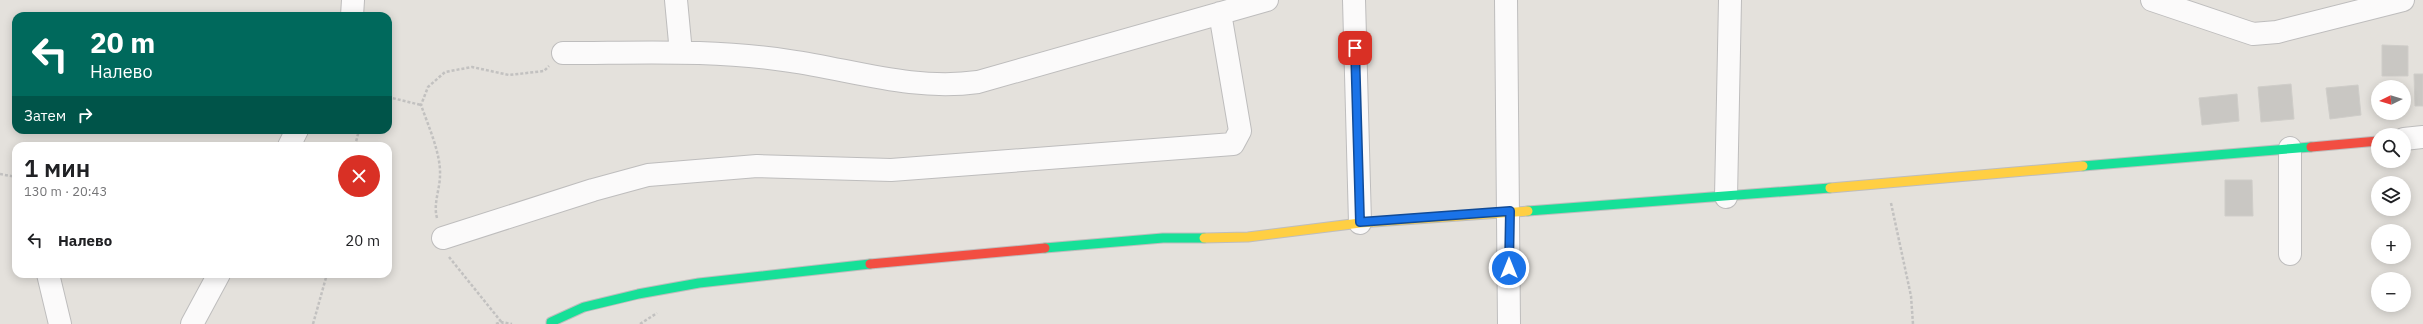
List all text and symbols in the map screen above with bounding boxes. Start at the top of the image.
text: 20 m [90,24,155,61]
icon: left [24,28,76,80]
pin [1338,31,1372,65]
icon: arrive [1344,37,1366,59]
text: Налево [90,60,153,83]
north arrow [2371,80,2411,120]
map controls [2371,80,2411,312]
icon: right [74,104,96,126]
text: Затем [24,106,66,125]
button: search [2371,128,2411,168]
text: 1 мин [24,152,90,184]
button: close [338,155,380,197]
button: layers [2371,176,2411,216]
text: 130 m · 20:43 [24,183,107,200]
button: + [2371,224,2411,264]
icon: left [24,229,46,251]
text: Налево [58,231,112,250]
text: 20 m [345,231,380,250]
position arrow [1488,247,1530,289]
button: − [2371,272,2411,312]

